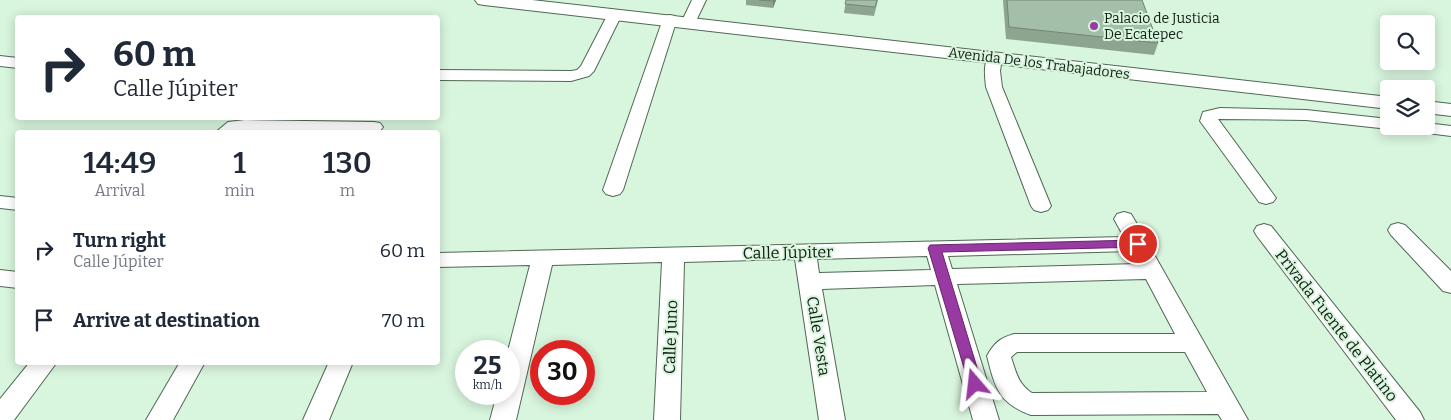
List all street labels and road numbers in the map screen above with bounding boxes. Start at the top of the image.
street label: Avenida De los Trabajadores [947,44,1131,83]
street label: Calle Júpiter [743,242,833,263]
street label: Privada Fuente de Platino [1271,245,1402,405]
street label: Calle Vesta [803,295,834,378]
street label: Calle Juno [660,300,681,374]

